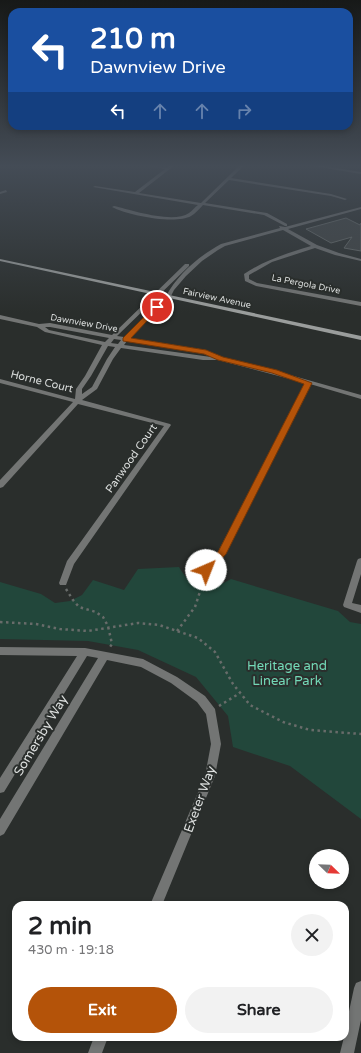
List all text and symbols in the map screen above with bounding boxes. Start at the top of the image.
text: 210 m [90,22,176,56]
icon: left [24,24,76,76]
text: Dawnview Drive [90,56,226,78]
icon: left [107,100,129,122]
icon: ahead [149,100,171,122]
icon: ahead [191,100,213,122]
icon: right [233,100,255,122]
street label: La Pergola Drive [271,272,341,297]
street label: Fairview Avenue [182,286,252,311]
pin [140,290,174,324]
icon: arrive [146,296,168,318]
street label: Dawnview Drive [50,312,118,335]
street label: Horne Court [9,367,75,396]
street label: Panwood Court [103,421,160,495]
position arrow [185,549,227,591]
park label: Heritage and Linear Park [247,658,327,689]
street label: Somersby Way [10,692,71,779]
street label: Exeter Way [180,764,219,835]
north arrow [309,849,349,889]
map controls [309,849,349,889]
text: 2 min [28,912,92,941]
button: close [291,914,333,956]
text: 430 m · 19:18 [28,942,114,958]
button: Exit [28,987,177,1033]
button: Share [185,987,333,1033]

